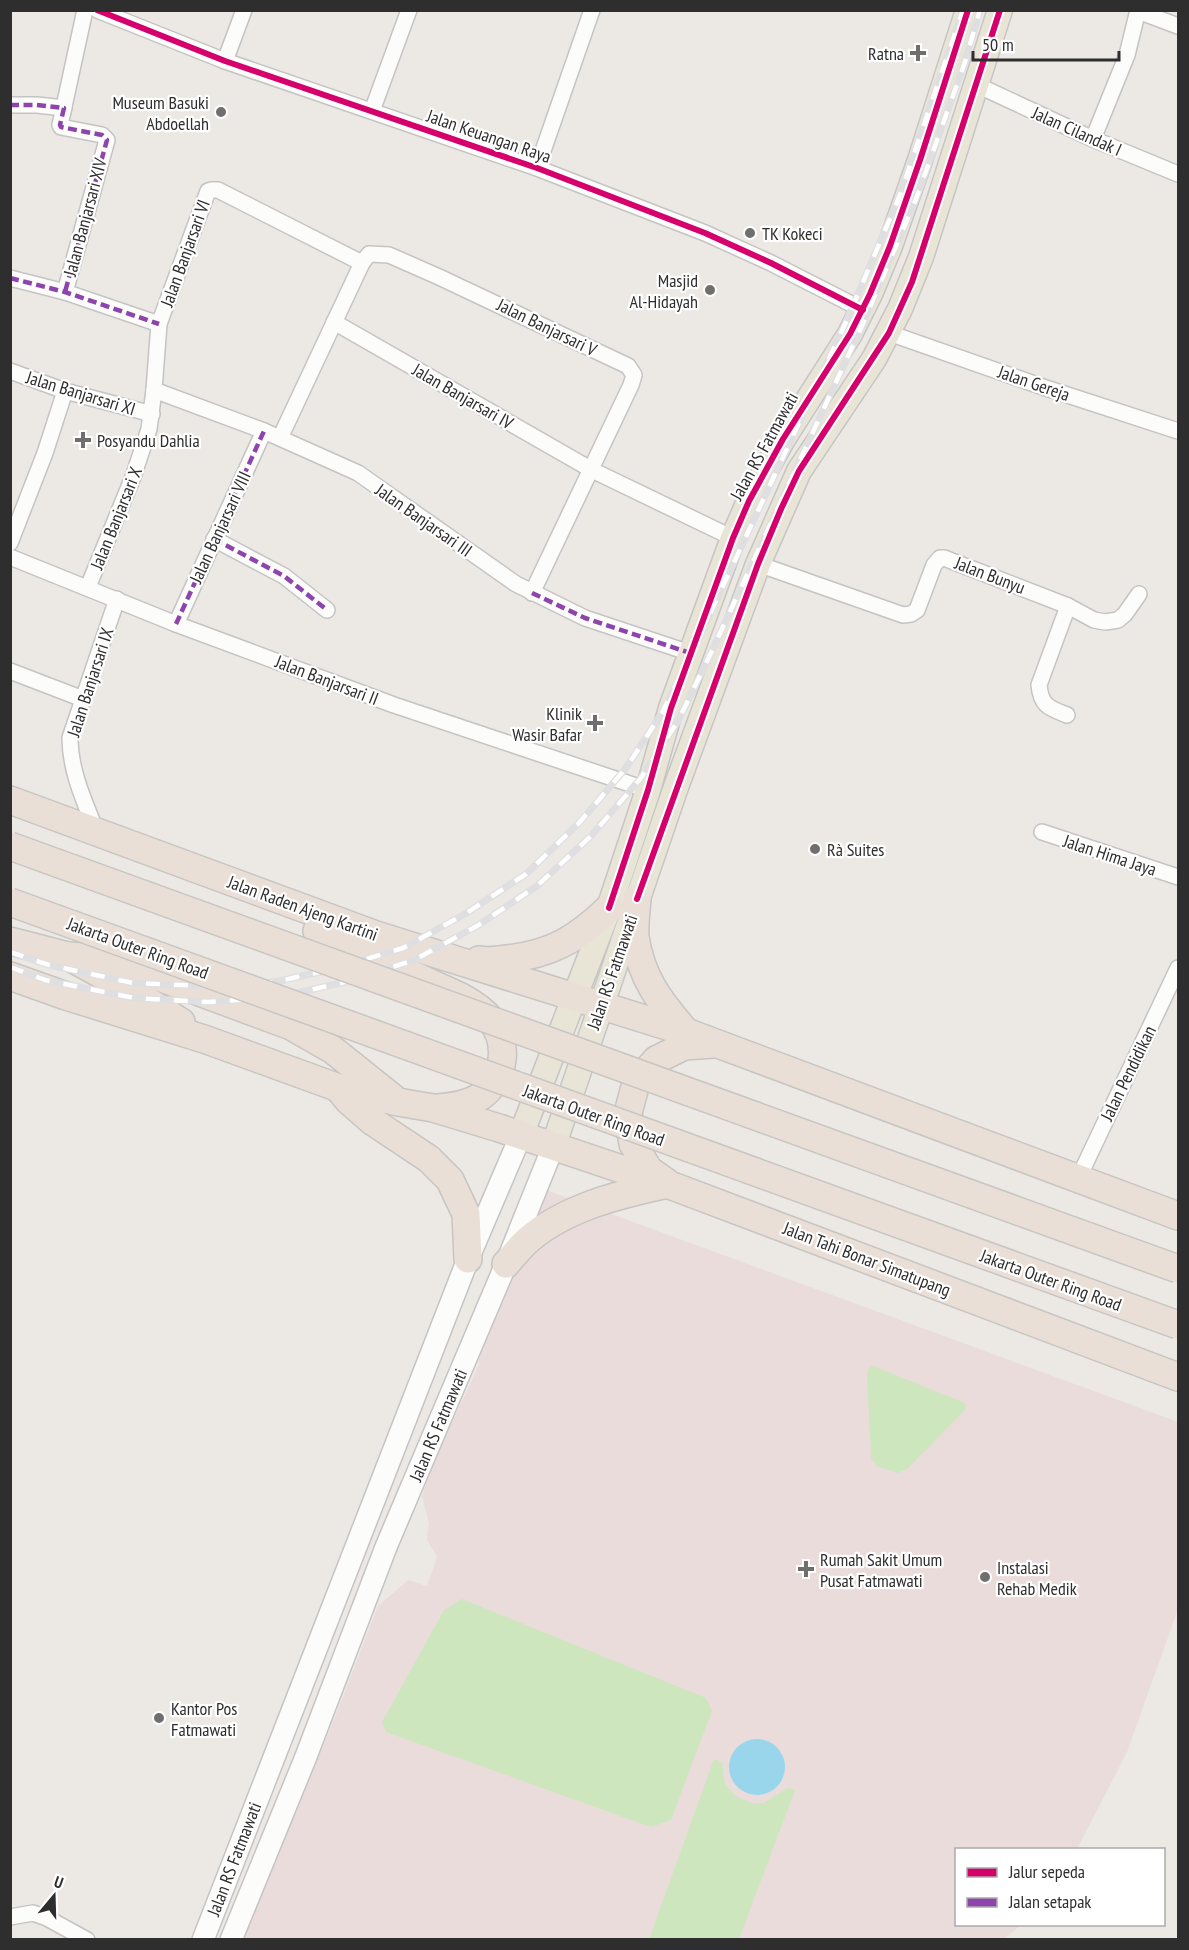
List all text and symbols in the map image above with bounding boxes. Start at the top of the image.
scale bar [973,24,1118,62]
text: 50 m [982,33,1014,56]
place label: Ratna [868,42,904,65]
marker: Ratna [909,44,927,62]
place label: Museum Basuki Abdoellah [112,91,209,135]
street label: Jalan Cilandak I [1028,101,1125,161]
street label: Jalan Keuangan Raya [423,104,554,168]
marker: Museum Basuki Abdoellah [214,105,228,119]
street label: Jalan Banjarsari XIV [58,155,112,280]
street label: Jalan Banjarsari VI [155,196,215,311]
place label: TK Kokeci [762,222,823,245]
marker: TK Kokeci [743,226,757,240]
place label: Masjid Al-Hidayah [630,269,698,313]
marker: Masjid Al-Hidayah [703,283,717,297]
street label: Jalan Banjarsari V [492,293,601,361]
street label: Jalan Banjarsari IV [408,357,518,434]
street label: Jalan Gereja [994,360,1073,406]
street label: Jalan Banjarsari XI [23,365,138,421]
street label: Jalan RS Fatmawati [724,388,803,505]
place label: Posyandu Dahlia [97,429,200,452]
marker: Posyandu Dahlia [74,431,92,449]
street label: Jalan Banjarsari X [85,463,147,574]
street label: Jalan Banjarsari VIII [184,467,256,587]
street label: Jalan Banjarsari III [370,478,477,562]
street label: Jalan Bunyu [951,551,1028,599]
street label: Jalan Banjarsari IX [61,625,118,740]
street label: Jalan Banjarsari II [271,649,382,710]
place label: Klinik Wasir Bafar [512,702,582,746]
marker: Klinik Wasir Bafar [586,714,604,732]
street label: Jalan Hima Jaya [1060,829,1159,881]
place label: Rà Suites [827,838,884,861]
marker: Rà Suites [808,842,822,856]
street label: Jalan Raden Ajeng Kartini [224,870,381,946]
street label: Jakarta Outer Ring Road [63,911,212,984]
street label: Jalan RS Fatmawati [581,912,642,1033]
street label: Jalan Pendidikan [1095,1022,1161,1125]
street label: Jakarta Outer Ring Road [519,1078,668,1151]
street label: Jalan Tahi Bonar Simatupang [779,1216,954,1302]
street label: Jakarta Outer Ring Road [976,1243,1125,1316]
street label: Jalan RS Fatmawati [404,1365,472,1486]
place label: Rumah Sakit Umum Pusat Fatmawati [820,1548,942,1592]
place label: Instalasi Rehab Medik [997,1556,1077,1600]
marker: Rumah Sakit Umum Pusat Fatmawati [797,1560,815,1578]
marker: Instalasi Rehab Medik [978,1570,992,1584]
place label: Kantor Pos Fatmawati [171,1697,237,1741]
marker: Kantor Pos Fatmawati [152,1711,166,1725]
street label: Jalan RS Fatmawati [201,1799,266,1920]
legend [955,1848,1165,1926]
text: Jalur sepeda [1008,1860,1085,1883]
north arrow [24,1866,84,1926]
text: U [52,1871,66,1893]
text: Jalan setapak [1008,1890,1091,1913]

